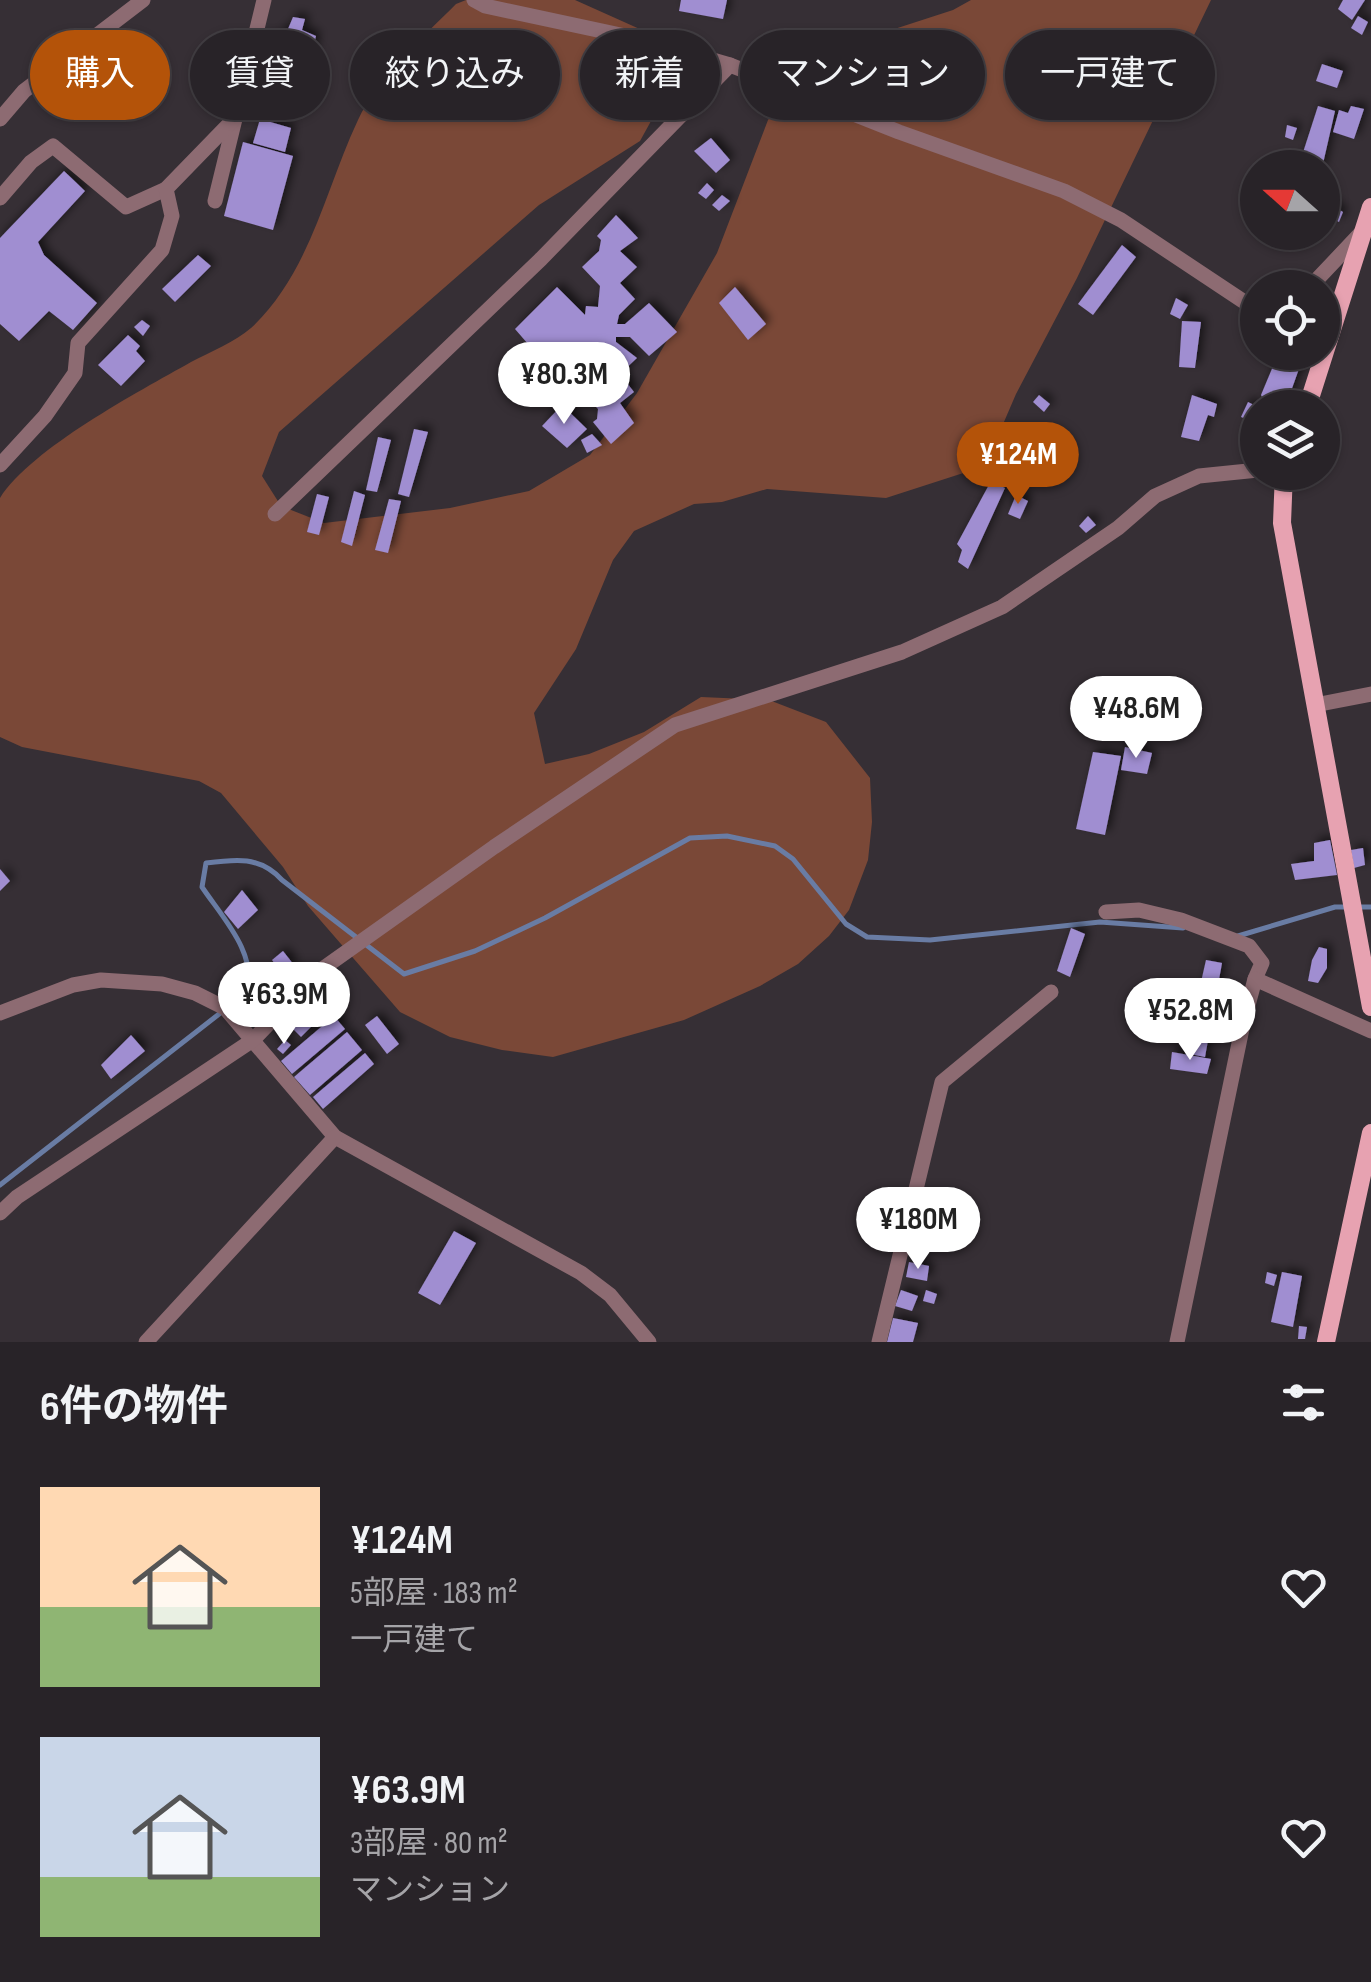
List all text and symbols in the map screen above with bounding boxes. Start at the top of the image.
chip: 購入 [30,30,170,120]
chip: 賃貸 [190,30,330,120]
chip: 絞り込み [350,30,560,120]
chip: 新着 [580,30,720,120]
chip: マンション [740,30,985,120]
chip: 一戸建て [1005,30,1215,120]
north arrow [1240,150,1340,250]
map controls [1240,150,1340,490]
button: locate [1240,270,1340,370]
pin: ¥80.3M [483,342,645,427]
text: ¥80.3M [520,355,608,394]
button: layers [1240,390,1340,490]
pin: ¥124M [948,422,1088,507]
text: ¥124M [979,435,1057,474]
pin: ¥48.6M [1055,676,1217,761]
text: ¥48.6M [1092,689,1180,728]
pin: ¥63.9M [203,962,365,1047]
text: ¥63.9M [240,975,328,1014]
pin: ¥52.8M [1109,978,1271,1063]
text: ¥52.8M [1146,991,1234,1030]
pin: ¥180M [848,1187,988,1272]
text: ¥180M [878,1200,958,1239]
icon: filters [1276,1375,1331,1430]
text: 6件の物件 [40,1382,228,1433]
text: ¥124M [350,1515,453,1566]
icon: home [120,1527,240,1647]
icon: heart [1276,1560,1331,1615]
text: 5部屋 · 183 m² [350,1574,518,1613]
text: 一戸建て [350,1621,478,1660]
text: ¥63.9M [350,1765,466,1816]
icon: home [120,1777,240,1897]
icon: heart [1276,1810,1331,1865]
text: 3部屋 · 80 m² [350,1824,508,1863]
text: マンション [350,1871,510,1910]

